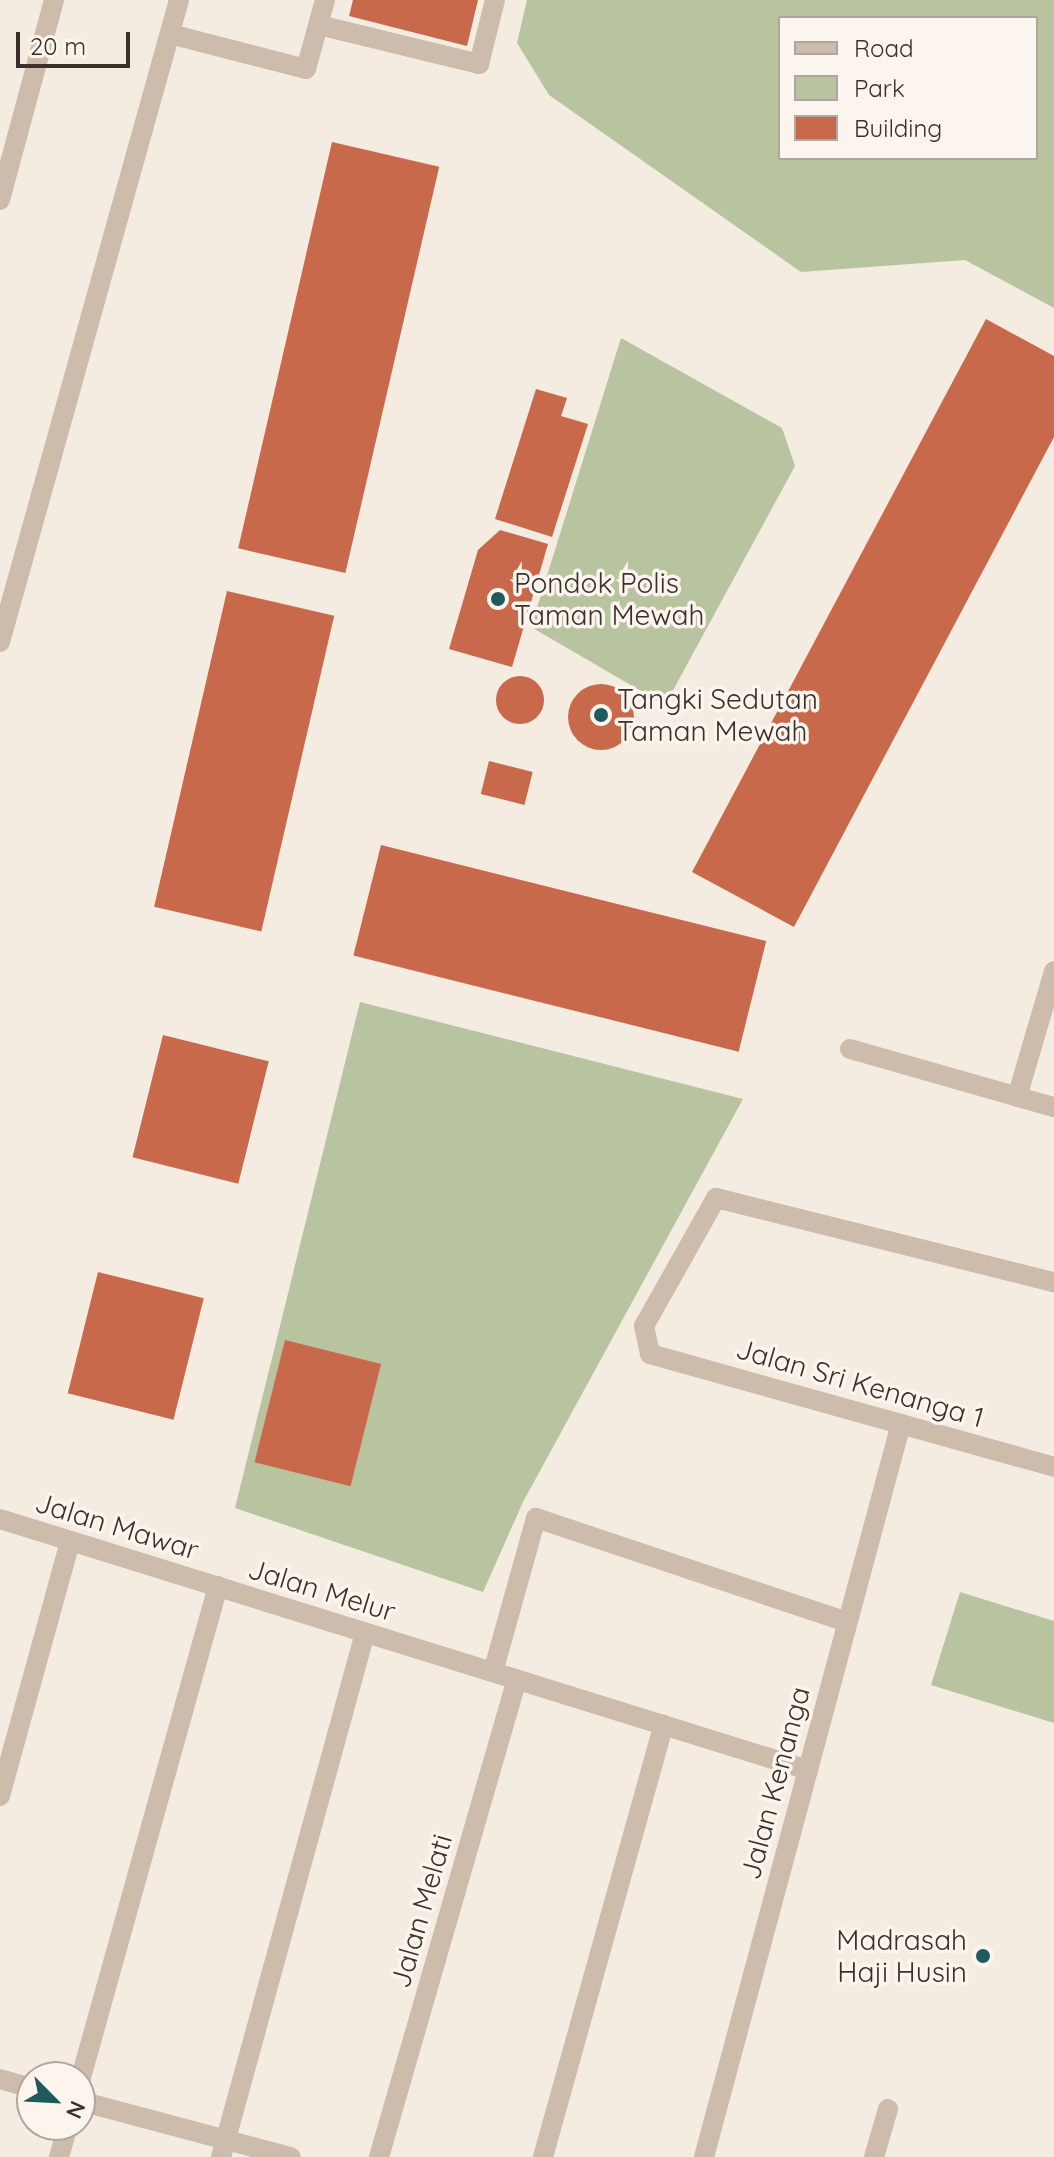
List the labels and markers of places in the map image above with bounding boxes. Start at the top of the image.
place label: Pondok Polis Taman Mewah [514,566,704,632]
marker: Pondok Polis Taman Mewah [489,590,507,608]
place label: Tangki Sedutan Taman Mewah [617,682,818,748]
marker: Tangki Sedutan Taman Mewah [592,706,610,724]
place label: Madrasah Haji Husin [836,1923,967,1989]
marker: Madrasah Haji Husin [974,1947,992,1965]

